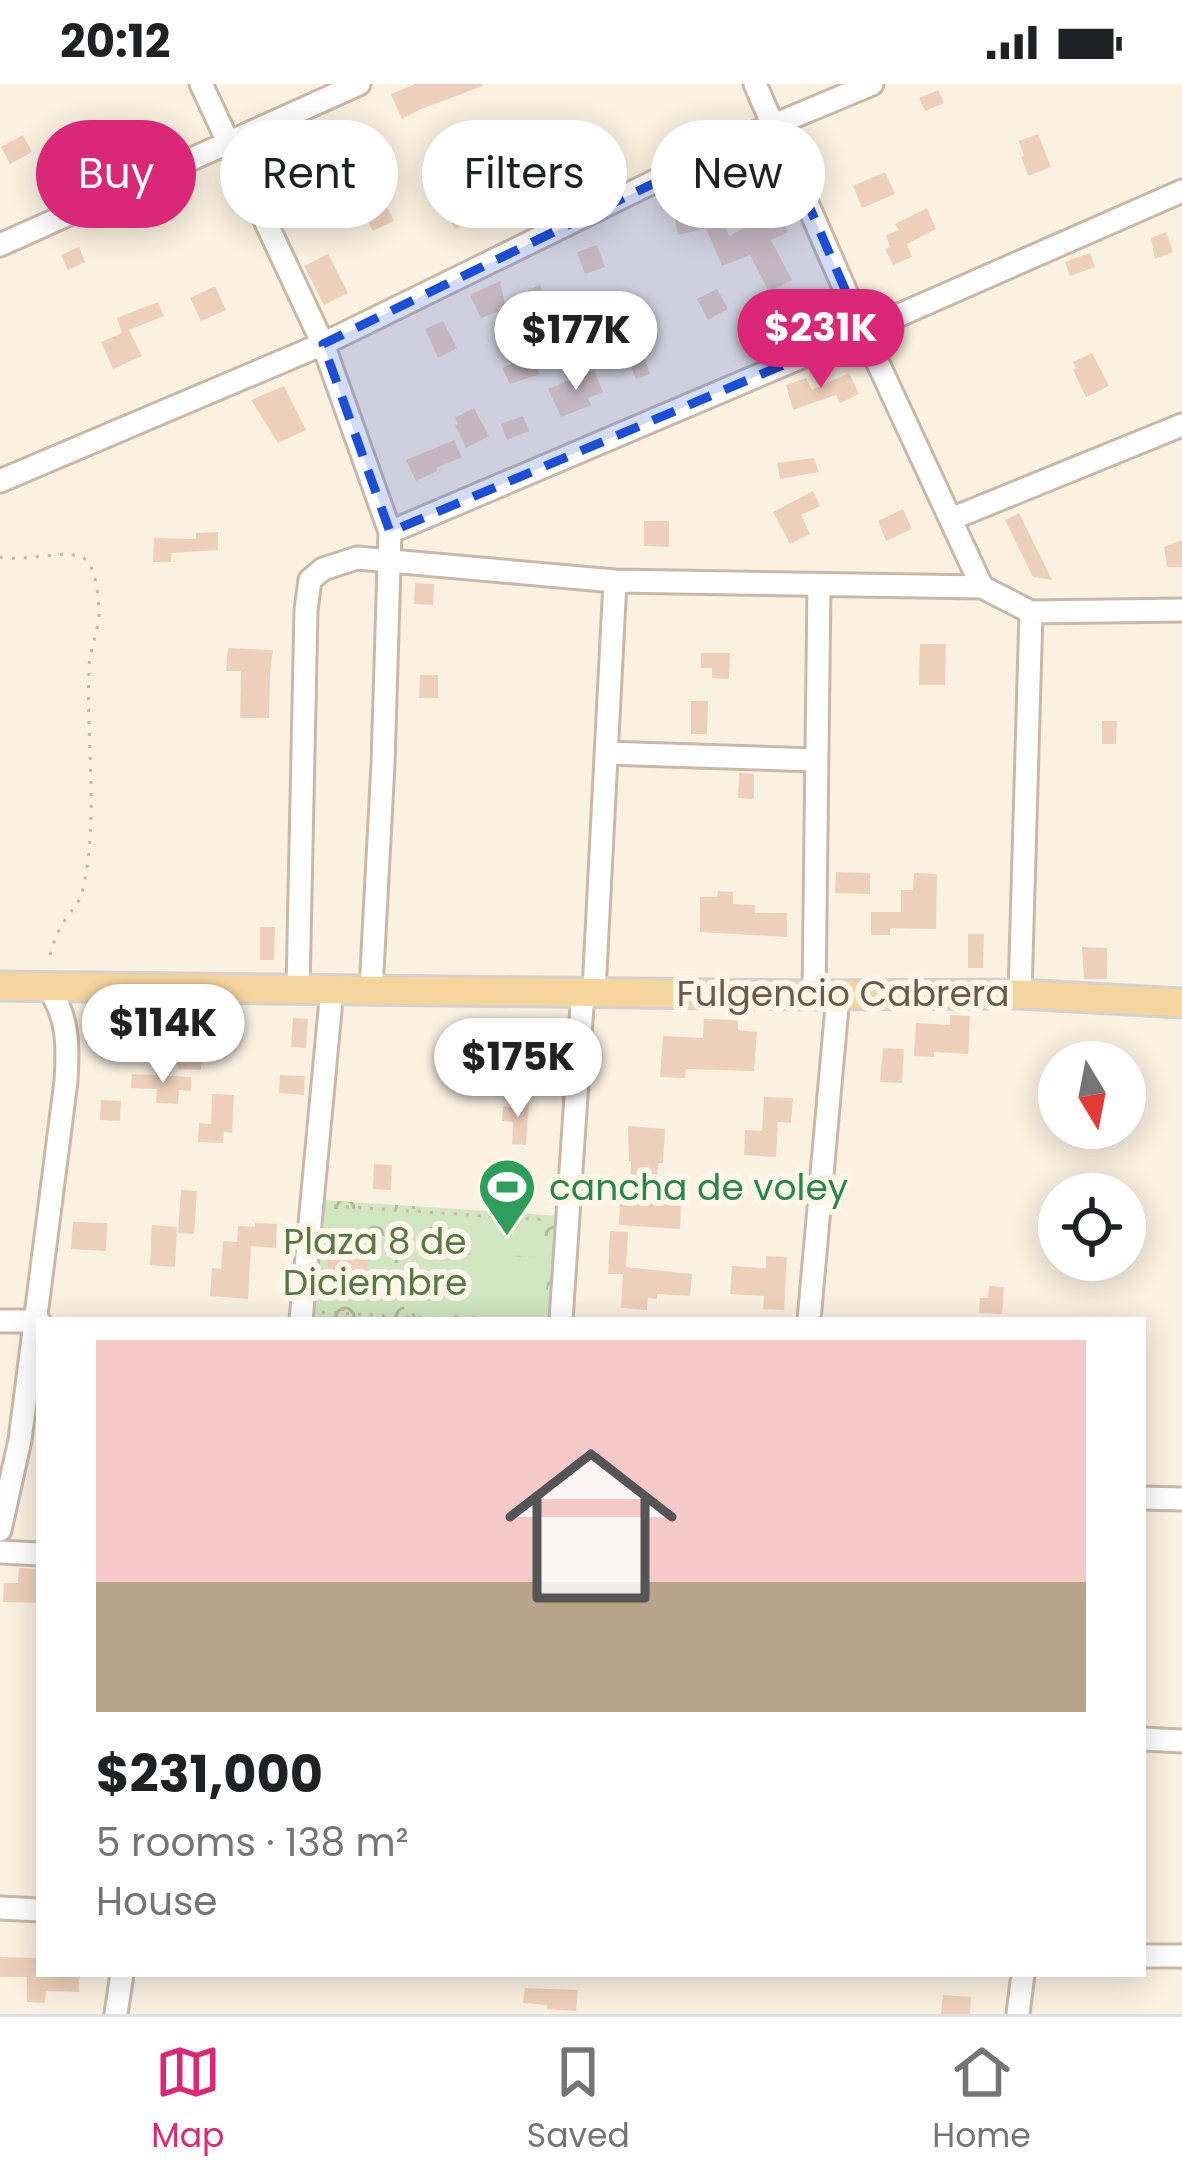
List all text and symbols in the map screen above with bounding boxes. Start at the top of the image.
text: 20:12 [60,10,170,73]
chip: Buy [36,120,196,228]
chip: Rent [220,120,398,228]
chip: Filters [422,120,627,228]
chip: New [651,120,825,228]
pin: $231K [737,289,905,391]
pin: $177K [492,291,660,393]
text: $231K [764,300,878,355]
text: $177K [521,302,631,357]
street label: Fulgencio Cabrera [676,968,1010,1019]
pin: $114K [79,984,247,1086]
text: $114K [109,995,217,1050]
pin: $175K [434,1018,602,1120]
text: $175K [461,1029,575,1084]
north arrow [1038,1041,1146,1149]
map controls [1038,1041,1146,1281]
sports icon: cancha de voley [476,1156,538,1238]
place label: cancha de voley [549,1162,848,1213]
button: locate [1038,1173,1146,1281]
park label: Plaza 8 de Diciembre [283,1216,467,1308]
icon: home [483,1418,699,1634]
text: $231,000 [96,1738,323,1810]
text: 5 rooms · 138 m² [96,1815,409,1870]
text: House [96,1874,217,1929]
tab: Map [151,2039,224,2161]
tab: Saved [527,2039,630,2161]
tab: Home [932,2039,1031,2161]

